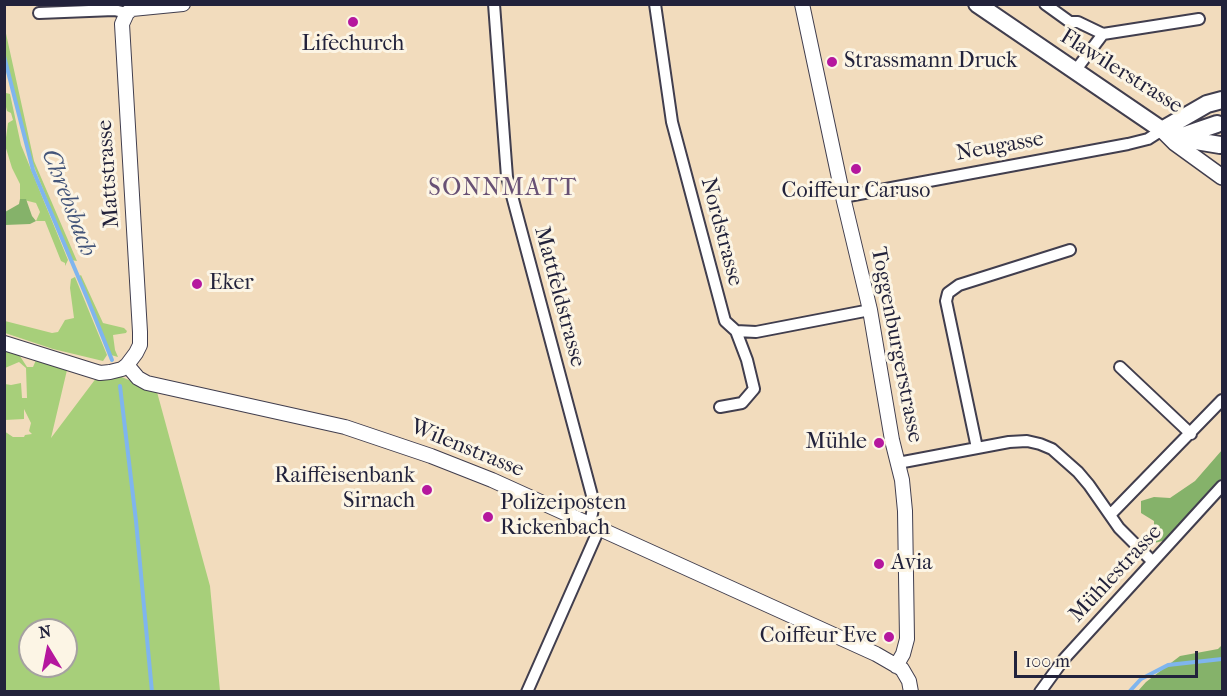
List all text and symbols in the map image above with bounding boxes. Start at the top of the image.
marker: Lifechurch [346,15,360,29]
street label: Flawilerstrasse [1055,24,1187,120]
place label: Lifechurch [302,32,404,58]
place label: Strassmann Druck [844,49,1017,75]
marker: Strassmann Druck [825,55,839,69]
street label: Mattstrasse [92,119,126,229]
street label: Neugasse [954,126,1046,168]
water label: Chrebsbach [34,145,102,261]
marker: Coiffeur Caruso [849,162,863,176]
district label: SONNMATT [428,175,578,203]
street label: Nordstrasse [694,175,748,289]
place label: Coiffeur Caruso [782,179,930,205]
street label: Mattfeldstrasse [528,224,590,370]
street label: Toggenburgerstrasse [864,245,928,445]
place label: Eker [209,271,254,297]
marker: Eker [190,277,204,291]
street label: Wilenstrasse [406,414,528,484]
place label: Mühle [806,430,867,456]
marker: Mühle [872,436,886,450]
place label: Raiffeisenbank Sirnach [274,464,415,516]
marker: Raiffeisenbank Sirnach [420,483,434,497]
place label: Polizeiposten Rickenbach [500,491,626,542]
marker: Polizeiposten Rickenbach [481,510,495,524]
street label: Mühlestrasse [1064,520,1168,628]
place label: Avia [891,551,932,577]
marker: Avia [872,557,886,571]
north arrow [18,618,78,678]
text: N [37,621,53,642]
place label: Coiffeur Eve [760,624,877,650]
marker: Coiffeur Eve [882,630,896,644]
scale bar [1017,639,1202,677]
text: 100 m [1025,651,1070,672]

